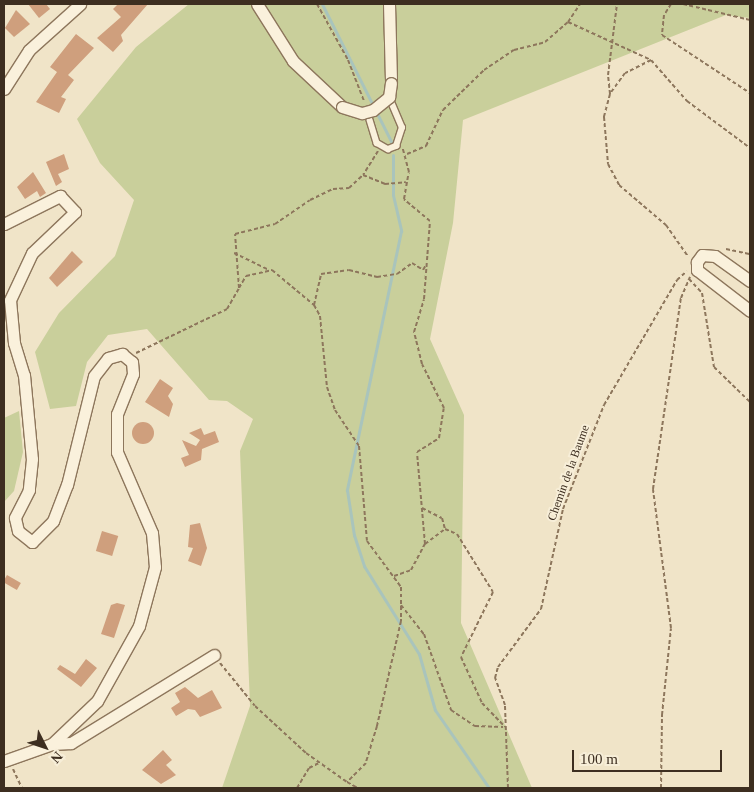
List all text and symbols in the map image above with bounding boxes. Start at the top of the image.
street label: Chemin de la Baume [545,423,593,523]
north arrow [20,722,70,772]
scale bar [574,740,724,772]
text: N [48,748,66,766]
text: 100 m [580,751,618,767]

